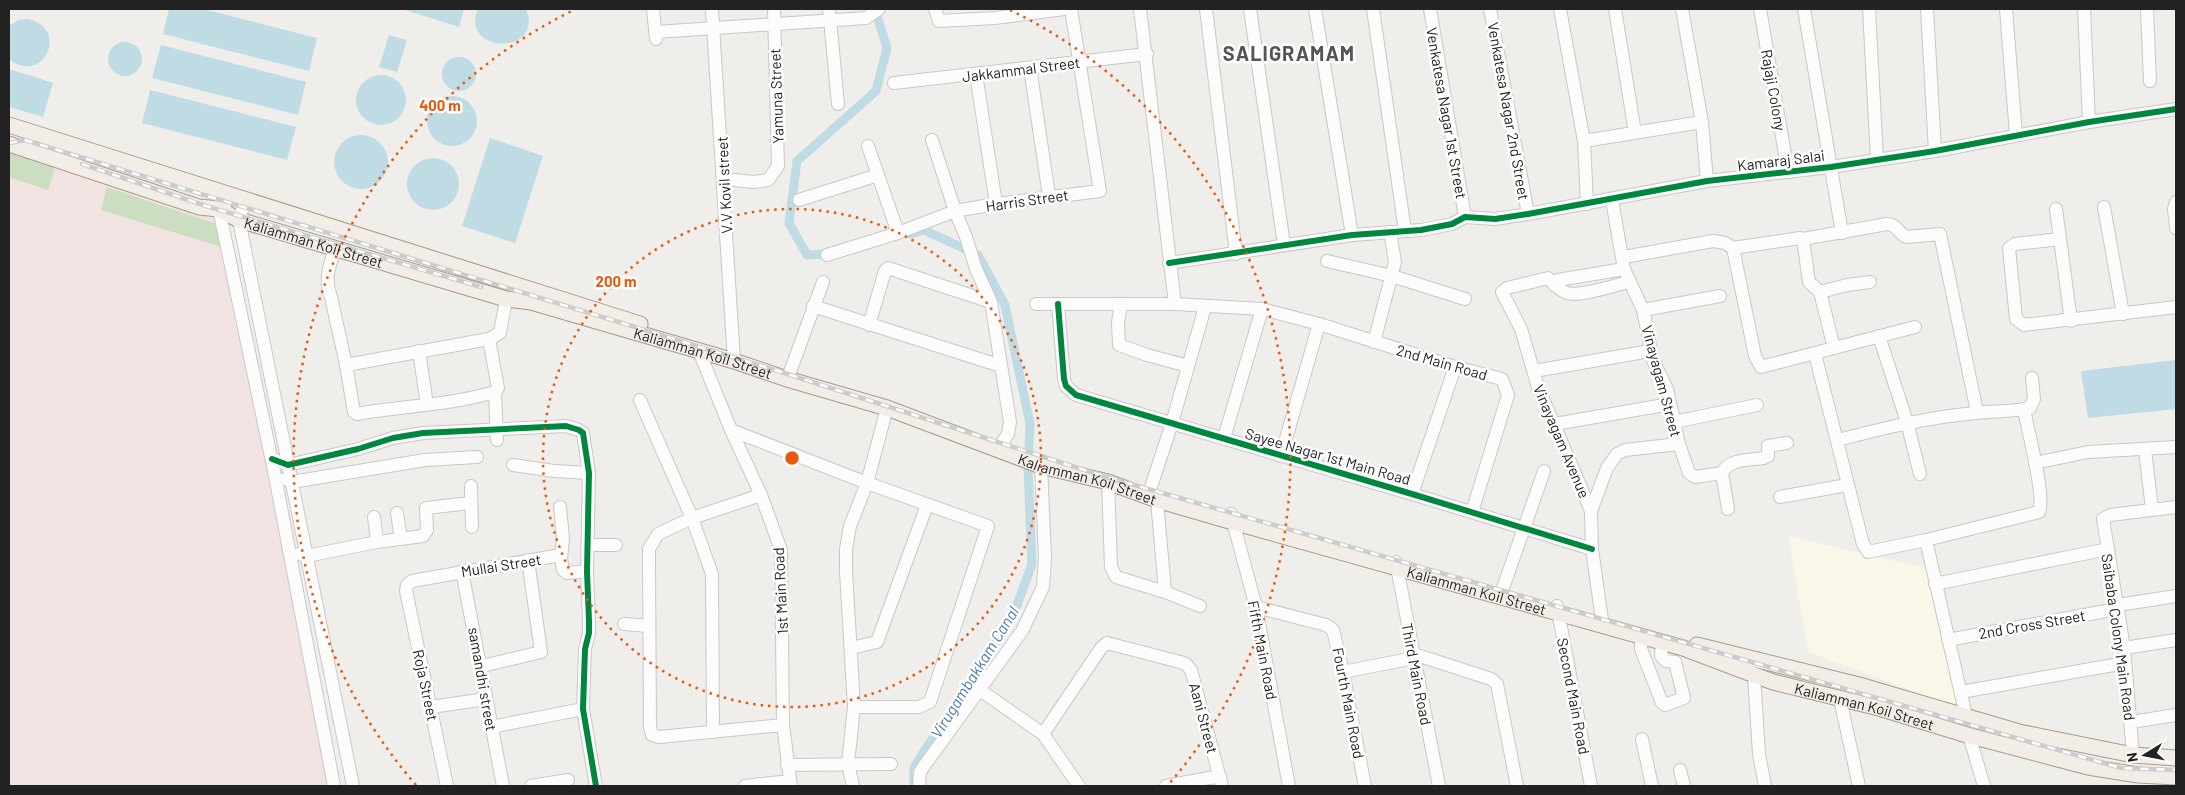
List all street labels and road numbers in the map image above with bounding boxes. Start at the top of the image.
street label: Venkatesa Nagar 2nd Street [1484,21,1534,201]
street label: Venkatesa Nagar 1st Street [1423,26,1471,200]
street label: Yamuna Street [765,48,787,144]
street label: Rajaji Colony [1758,48,1790,132]
street label: Jakkammal Street [961,53,1081,85]
street label: V.V Kovil street [712,136,736,234]
street label: Kamaraj Salai [1736,146,1826,174]
street label: Harris Street [984,185,1070,215]
street label: Kaliamman Koil Street [242,213,385,271]
street label: Kaliamman Koil Street [632,323,775,382]
street label: Vinayagam Street [1638,323,1686,439]
street label: 2nd Main Road [1394,340,1490,384]
street label: Vinayagam Avenue [1530,382,1594,500]
street label: Sayee Nagar 1st Main Road [1243,424,1413,488]
street label: Kaliamman Koil Street [1016,449,1159,508]
street label: 1st Main Road [769,547,791,635]
street label: Mullai Street [460,550,542,580]
street label: Saibaba Colony Main Road [2098,552,2140,722]
street label: Kaliamman Koil Street [1405,562,1548,618]
street label: Fifth Main Road [1245,599,1281,701]
street label: 2nd Cross Street [1977,606,2087,642]
street label: Third Main Road [1398,621,1436,727]
street label: samandhi street [465,626,501,732]
street label: Second Main Road [1554,636,1594,756]
street label: Fourth Main Road [1329,646,1369,760]
street label: Roja Street [410,648,442,722]
street label: Kaliamman Koil Street [1793,679,1936,733]
street label: Aani Street [1186,681,1222,755]

